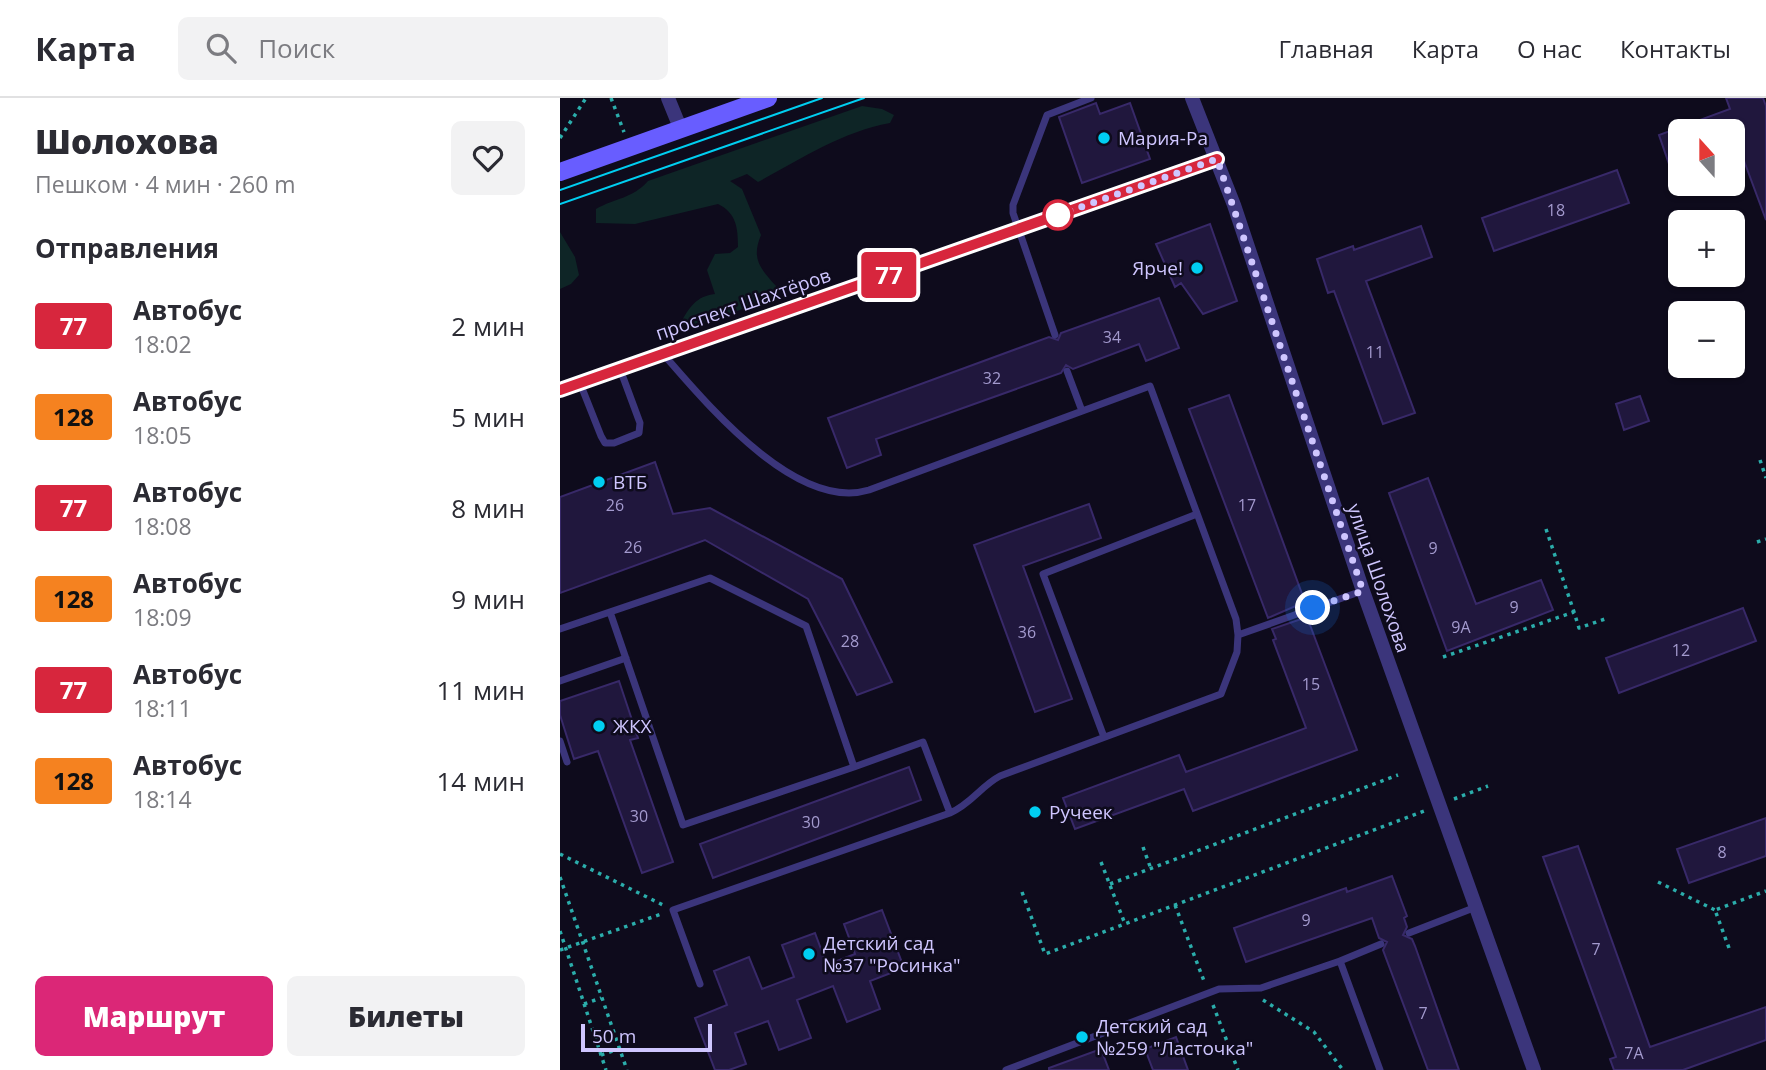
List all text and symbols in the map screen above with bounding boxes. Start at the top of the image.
search box [178,17,668,80]
text: Карта [35,26,136,71]
icon: search [202,29,240,67]
text: Поиск [258,30,335,66]
text: Главная [1279,32,1374,65]
text: Карта [1412,32,1479,65]
text: О нас [1517,32,1582,65]
text: Контакты [1620,32,1731,65]
text: Шолохова [35,119,219,164]
north arrow [1668,119,1745,196]
map controls [1668,119,1745,378]
button: heart [451,121,525,195]
place label: Мария-Ра [1118,125,1208,151]
marker: Мария-Ра [1096,130,1112,146]
text: Пешком · 4 мин · 260 m [35,168,296,200]
house number: 18 [1547,199,1565,221]
unlabelled marker [1043,200,1073,230]
button: + [1668,210,1745,287]
text: Отправления [35,230,219,266]
line badge: 77 [858,252,920,298]
place label: Ярче! [1132,255,1183,281]
text: 77 [875,258,903,291]
marker: Ярче! [1189,260,1205,276]
street label: проспект Шахтёров [652,262,834,346]
text: Автобус [133,292,242,328]
button: − [1668,301,1745,378]
text: 2 мин [451,308,525,344]
text: 77 [60,309,87,342]
house number: 34 [1103,326,1121,348]
text: 18:02 [133,328,192,360]
house number: 11 [1366,341,1384,363]
house number: 32 [983,367,1001,389]
text: Автобус [133,383,242,419]
text: 5 мин [451,399,525,435]
text: 128 [53,400,94,433]
text: 18:05 [133,419,192,451]
place label: ВТБ [613,469,647,495]
text: Автобус [133,474,242,510]
marker: ВТБ [591,474,607,490]
text: 8 мин [451,490,525,526]
text: 77 [60,491,87,524]
house number: 26 [606,494,624,516]
house number: 17 [1238,494,1256,516]
street label: улица Шолохова [1341,500,1417,656]
text: 18:08 [133,510,192,542]
house number: 26 [624,536,642,558]
house number: 9 [1428,537,1438,559]
text: Автобус [133,565,242,601]
text: 9 мин [451,581,525,617]
text: 128 [53,582,94,615]
your location [1295,590,1330,625]
house number: 9 [1509,596,1519,618]
text: 18:09 [133,601,192,633]
house number: 9А [1451,616,1472,638]
house number: 36 [1018,621,1036,643]
house number: 28 [841,630,859,652]
house number: 12 [1672,639,1690,661]
text: Автобус [133,656,242,692]
text: 11 мин [436,672,525,708]
text: 77 [60,673,87,706]
house number: 15 [1302,673,1320,695]
text: 18:11 [133,692,192,724]
place label: ЖКХ [613,713,652,739]
marker: ЖКХ [591,718,607,734]
text: Автобус [133,747,242,783]
text: 14 мин [436,763,525,799]
text: 128 [53,764,94,797]
text: 18:14 [133,783,192,815]
place label: Ручеек [1049,799,1113,825]
marker: Ручеек [1027,804,1043,820]
house number: 30 [630,805,648,827]
house number: 30 [802,811,820,833]
house number: 8 [1717,841,1727,863]
house number: 9 [1301,909,1311,931]
place label: Детский сад №37 "Росинка" [823,930,961,978]
house number: 7 [1591,938,1601,960]
marker: Детский сад №37 "Росинка" [801,946,817,962]
button: Маршрут [35,976,273,1056]
button: Билеты [287,976,525,1056]
house number: 7 [1418,1002,1428,1024]
place label: Детский сад №259 "Ласточка" [1096,1013,1253,1061]
scale bar [581,1021,712,1053]
text: 50 m [592,1023,636,1049]
marker: Детский сад №259 "Ласточка" [1074,1029,1090,1045]
house number: 7А [1624,1042,1645,1064]

